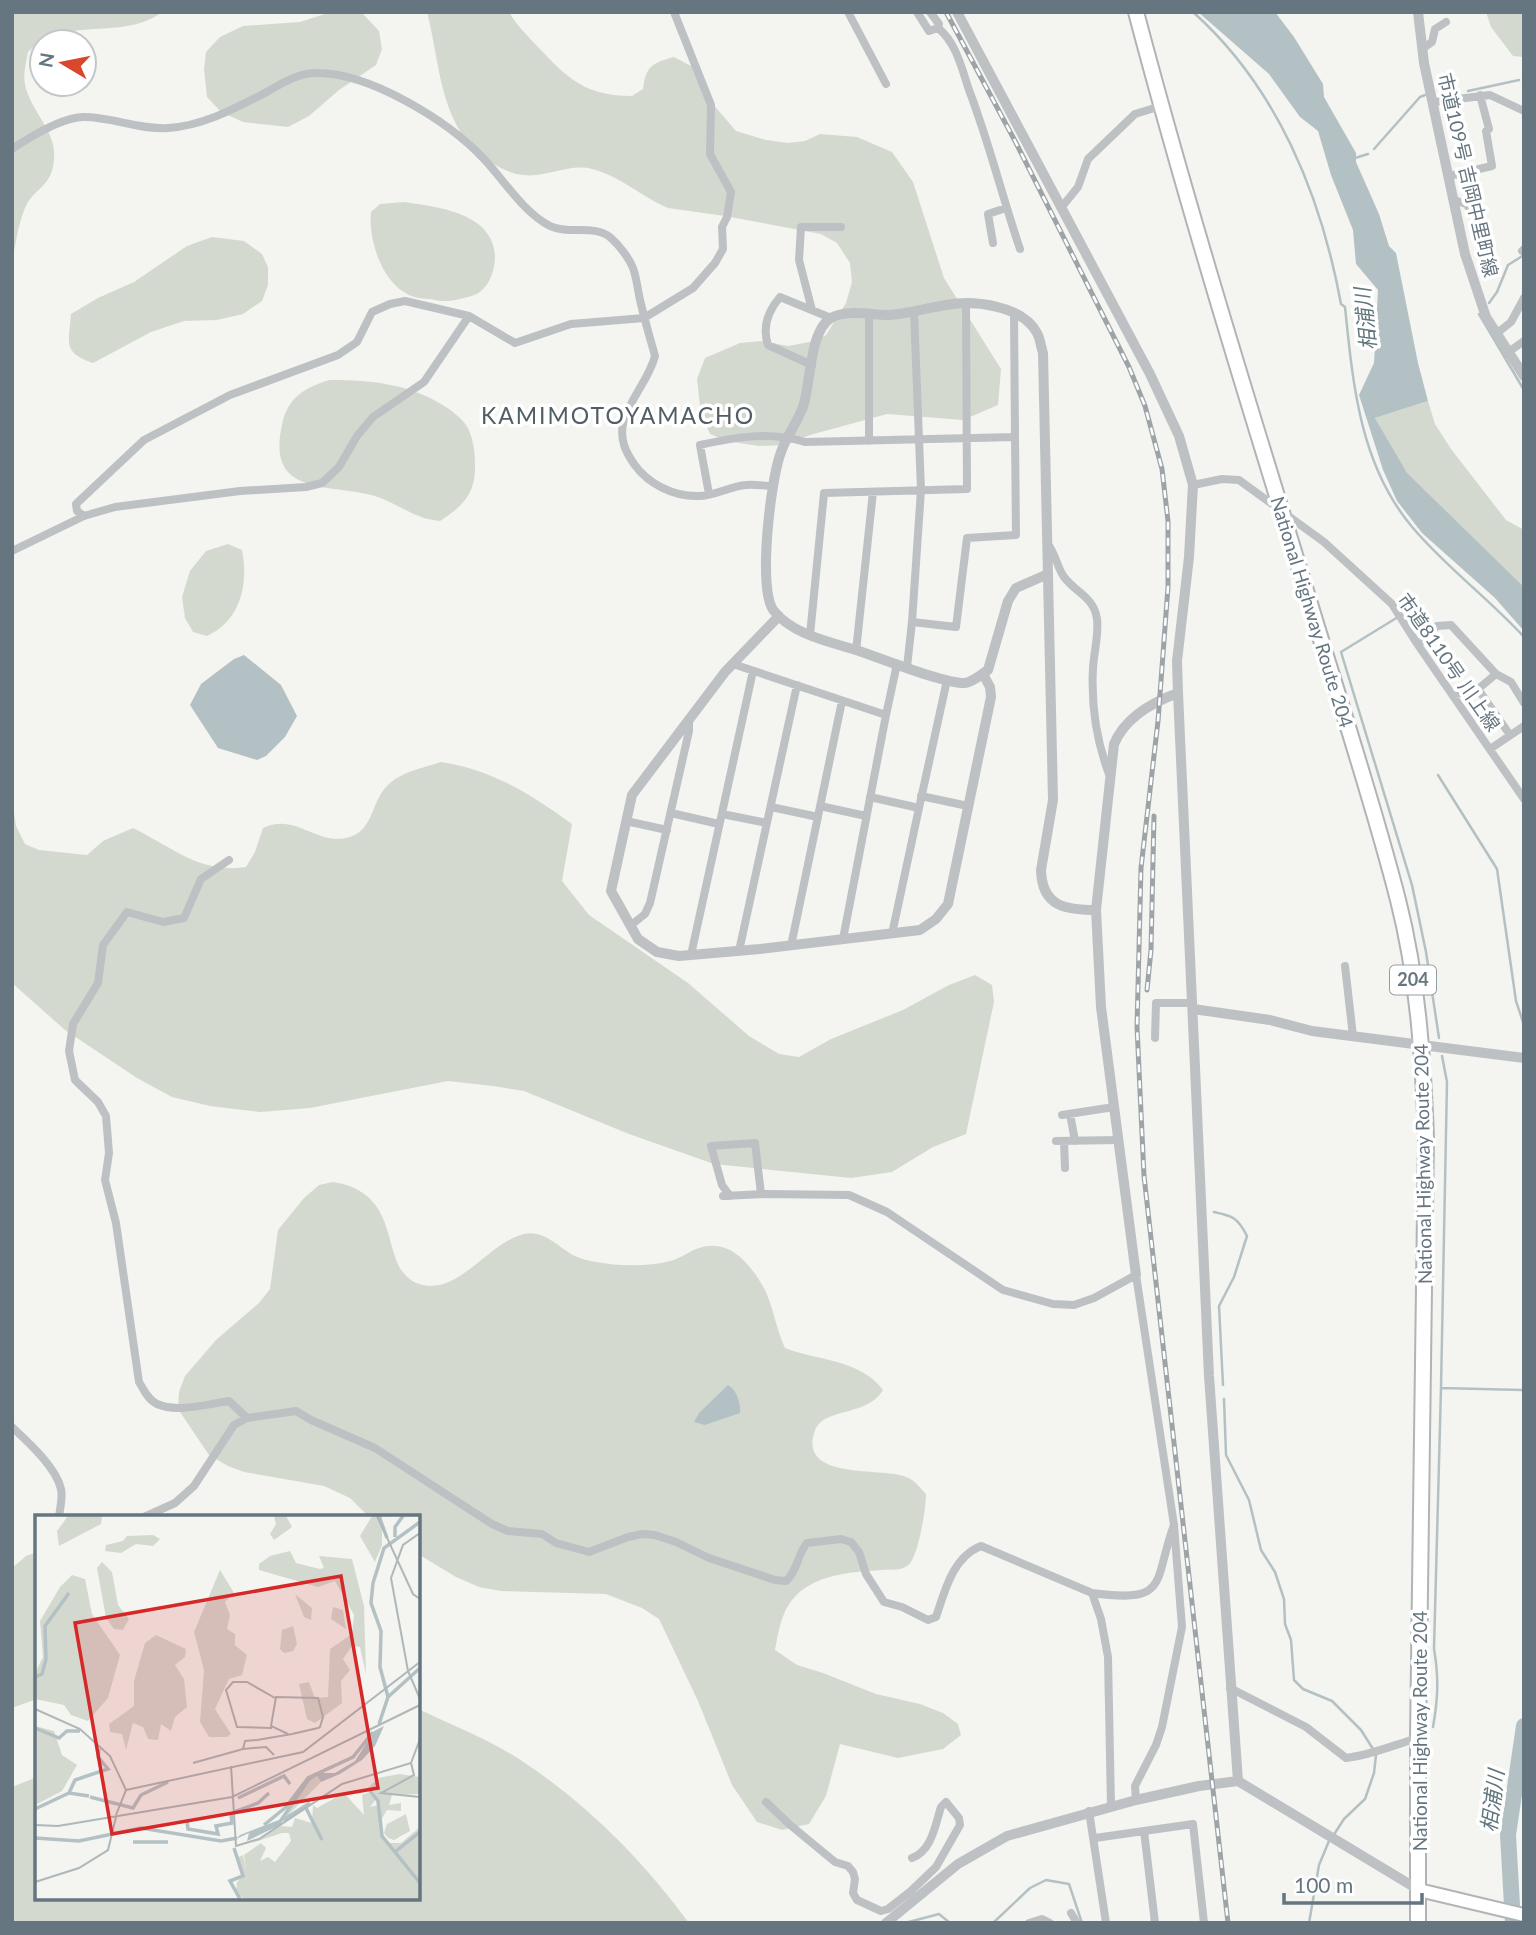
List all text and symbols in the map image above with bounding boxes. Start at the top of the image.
north arrow [28,28,98,98]
text: N [33,51,58,69]
street label: 市道109号 吉岡中里町線 [1434,71,1503,279]
water label: 相浦川 [1349,285,1380,352]
district label: KAMIMOTOYAMACHO [481,401,755,429]
street label: National Highway Route 204 [1266,494,1359,730]
street label: 市道8110号 川上線 [1393,588,1506,735]
road number: 204 [1390,965,1436,995]
street label: National Highway Route 204 [1409,1044,1436,1284]
inset map [35,1515,420,1900]
street label: National Highway Route 204 [1408,1611,1431,1851]
water label: 相浦川 [1475,1766,1508,1834]
scale bar [1284,1862,1422,1906]
text: 100 m [1294,1872,1353,1897]

